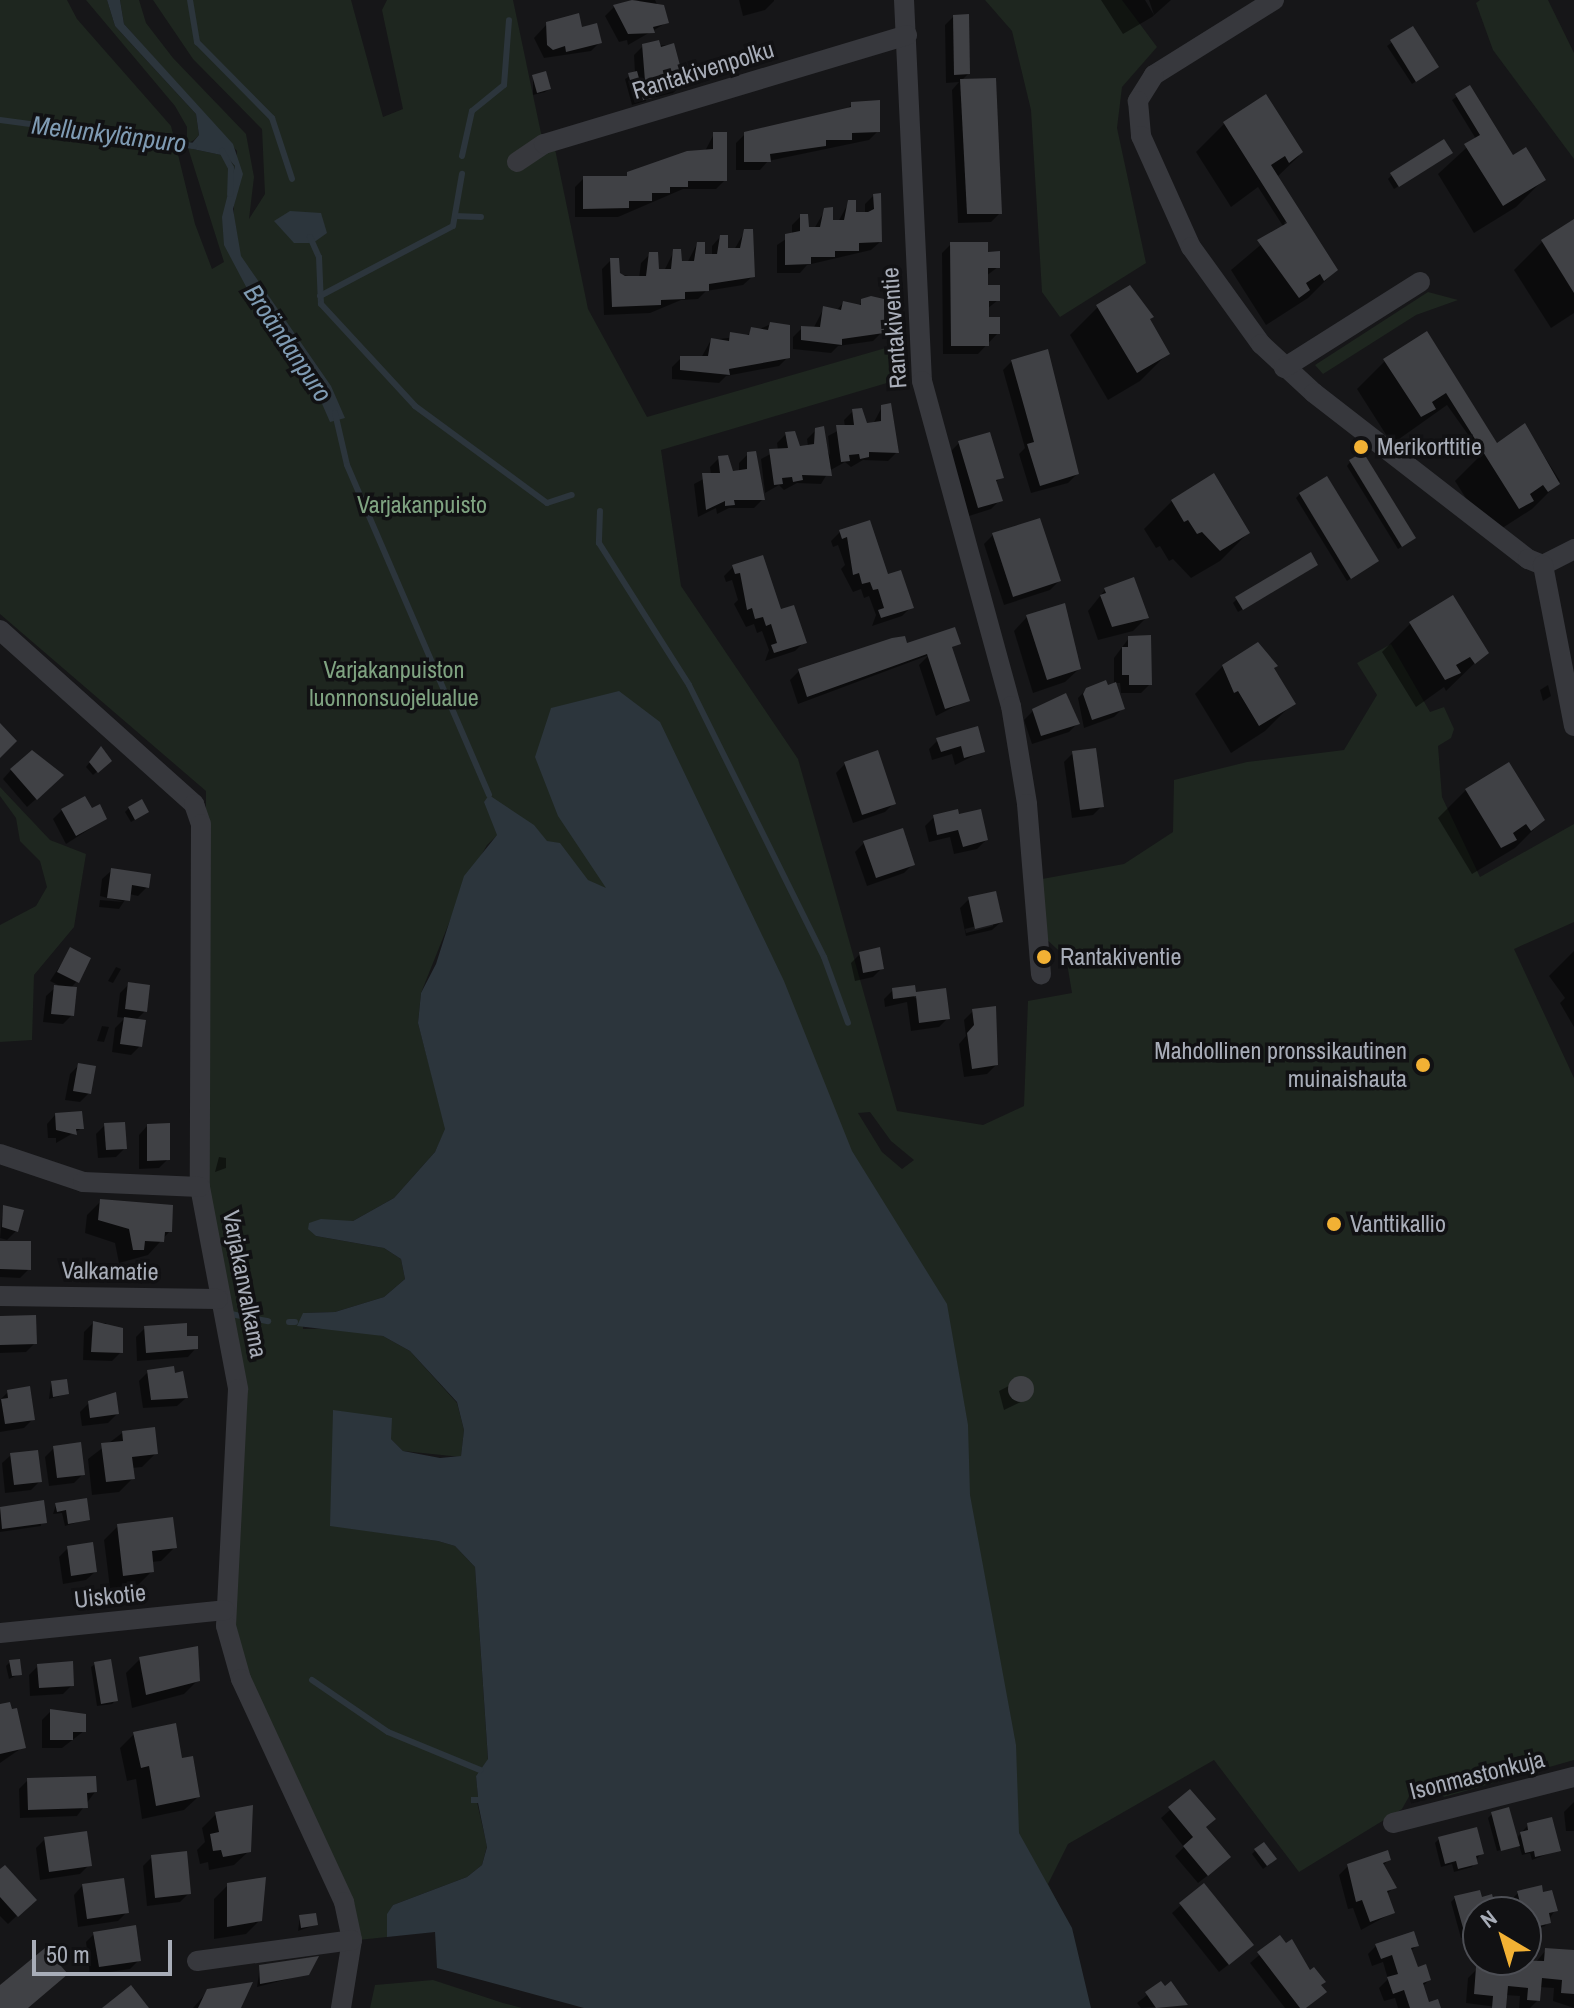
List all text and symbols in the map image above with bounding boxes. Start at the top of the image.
street label: Rantakivenpolku [629,35,777,105]
water label: Mellunkylänpuro [30,109,188,159]
street label: Rantakiventie [875,266,913,390]
water label: Broändanpuro [237,278,339,408]
place label: Merikorttitie [1377,433,1482,461]
marker: Merikorttitie [1352,438,1370,456]
park label: Varjakanpuisto [357,491,487,519]
park label: Varjakanpuiston luonnonsuojelualue [309,656,479,712]
place label: Rantakiventie [1060,943,1181,971]
marker: Rantakiventie [1035,948,1053,966]
place label: Mahdollinen pronssikautinen muinaishauta [1154,1037,1407,1093]
marker: Mahdollinen pronssikautinen muinaishauta [1414,1056,1432,1074]
street label: Varjakanvalkama [217,1208,273,1360]
place label: Vanttikallio [1350,1210,1446,1238]
marker: Vanttikallio [1325,1215,1343,1233]
street label: Valkamatie [61,1256,159,1286]
street label: Uiskotie [73,1578,147,1614]
street label: Isonmastonkuja [1407,1744,1547,1806]
north arrow [1462,1896,1542,1976]
text: N [1474,1903,1503,1934]
scale bar [36,1924,176,1974]
text: 50 m [46,1938,90,1970]

